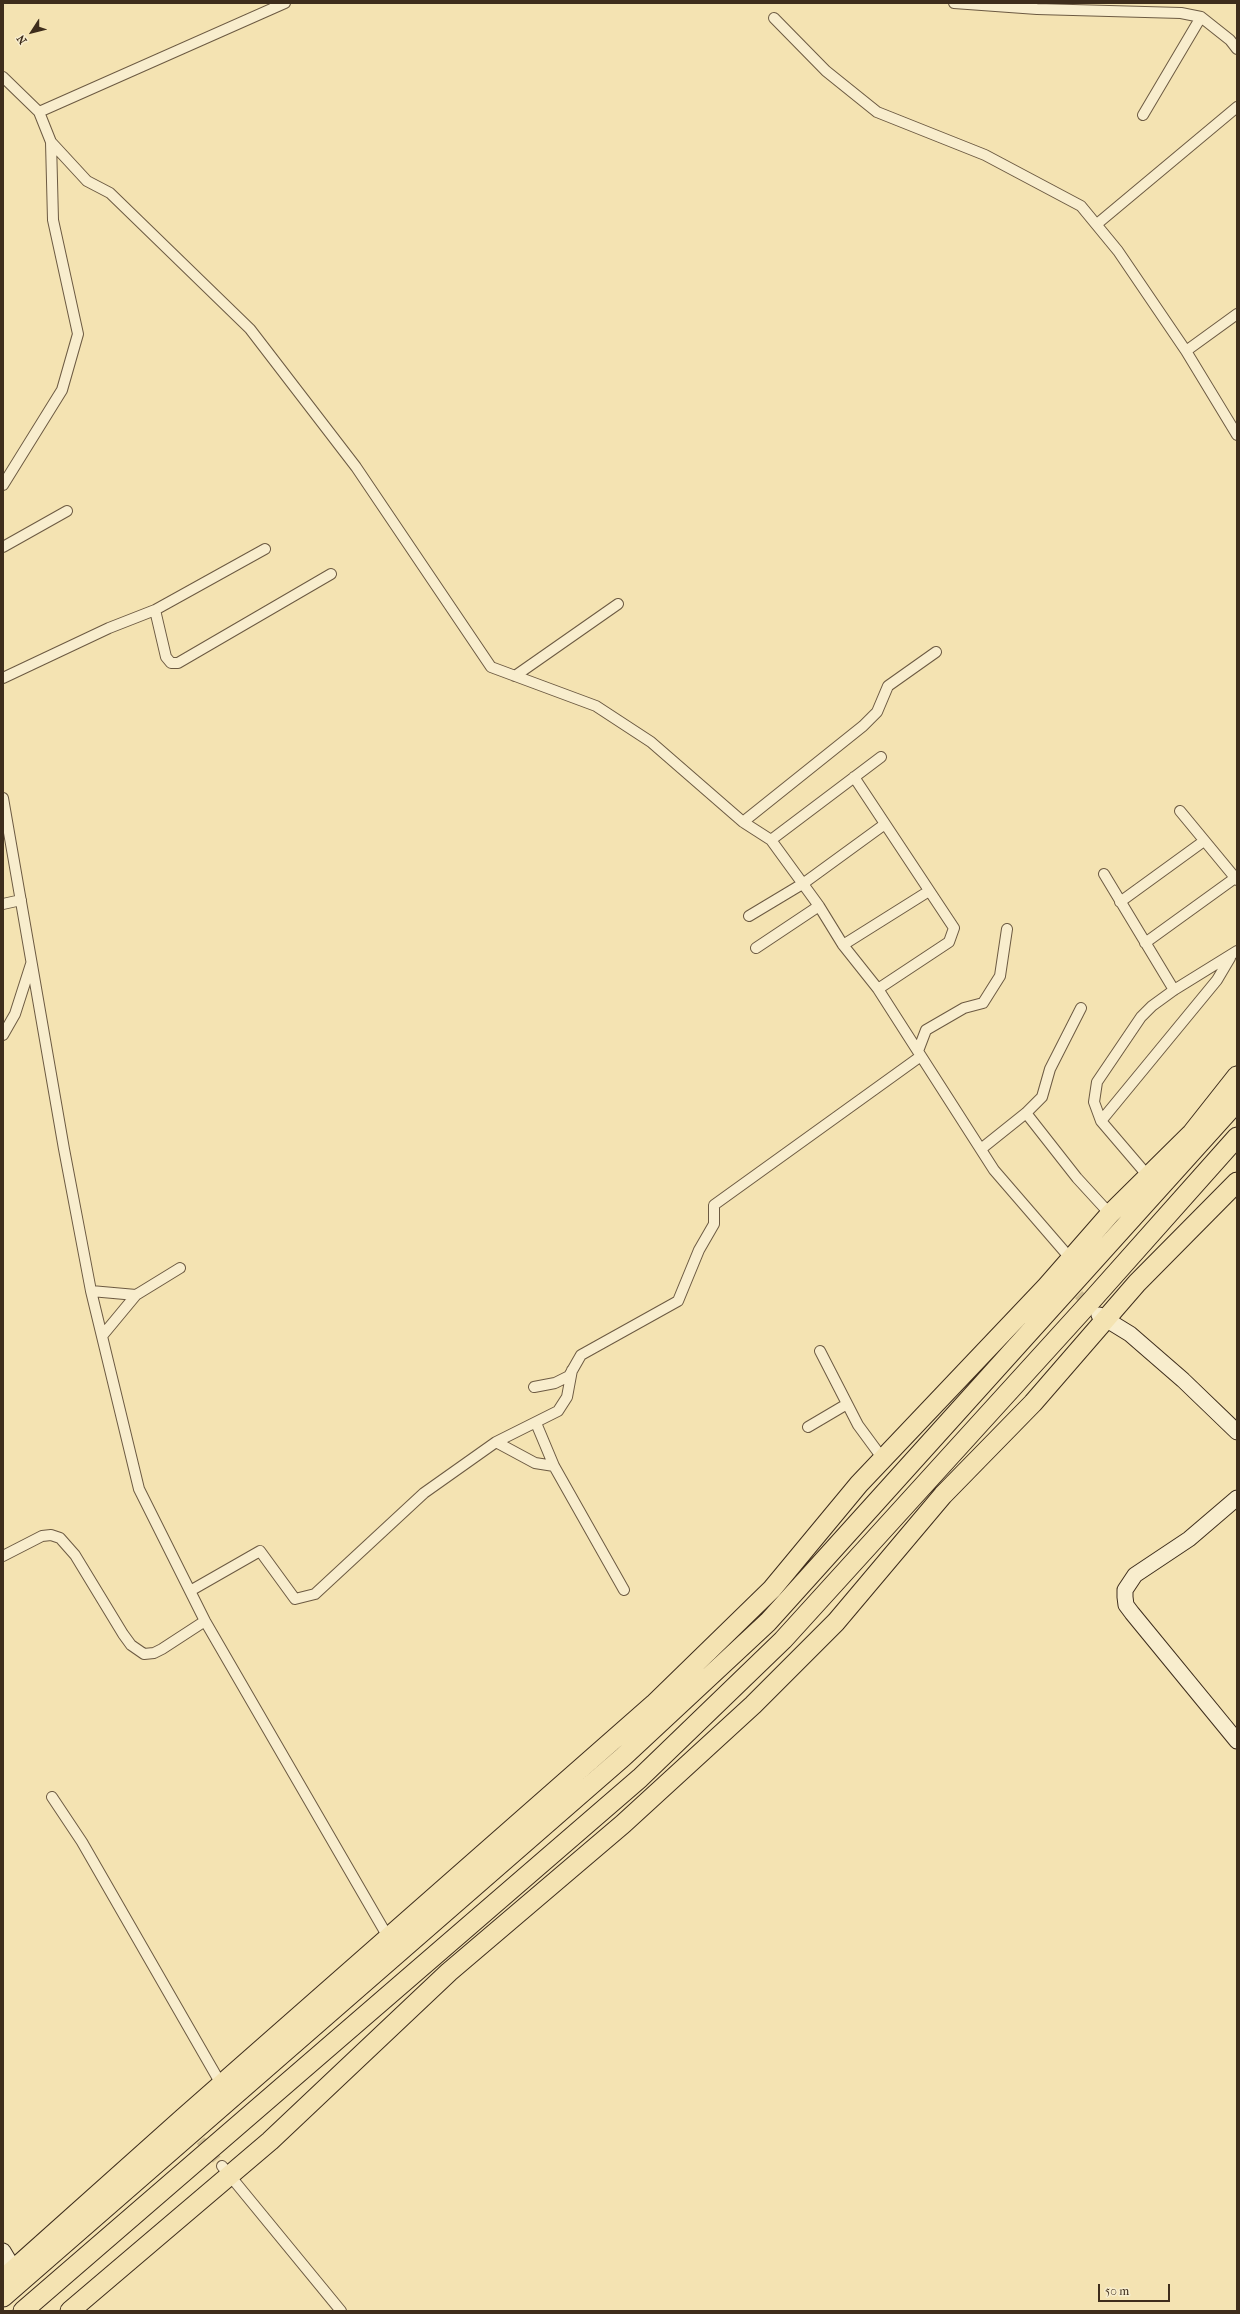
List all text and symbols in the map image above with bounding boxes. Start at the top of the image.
north arrow [12,12,52,52]
text: N [14,32,30,47]
scale bar [1100,2276,1172,2302]
text: 50 m [1105,2284,1129,2298]

